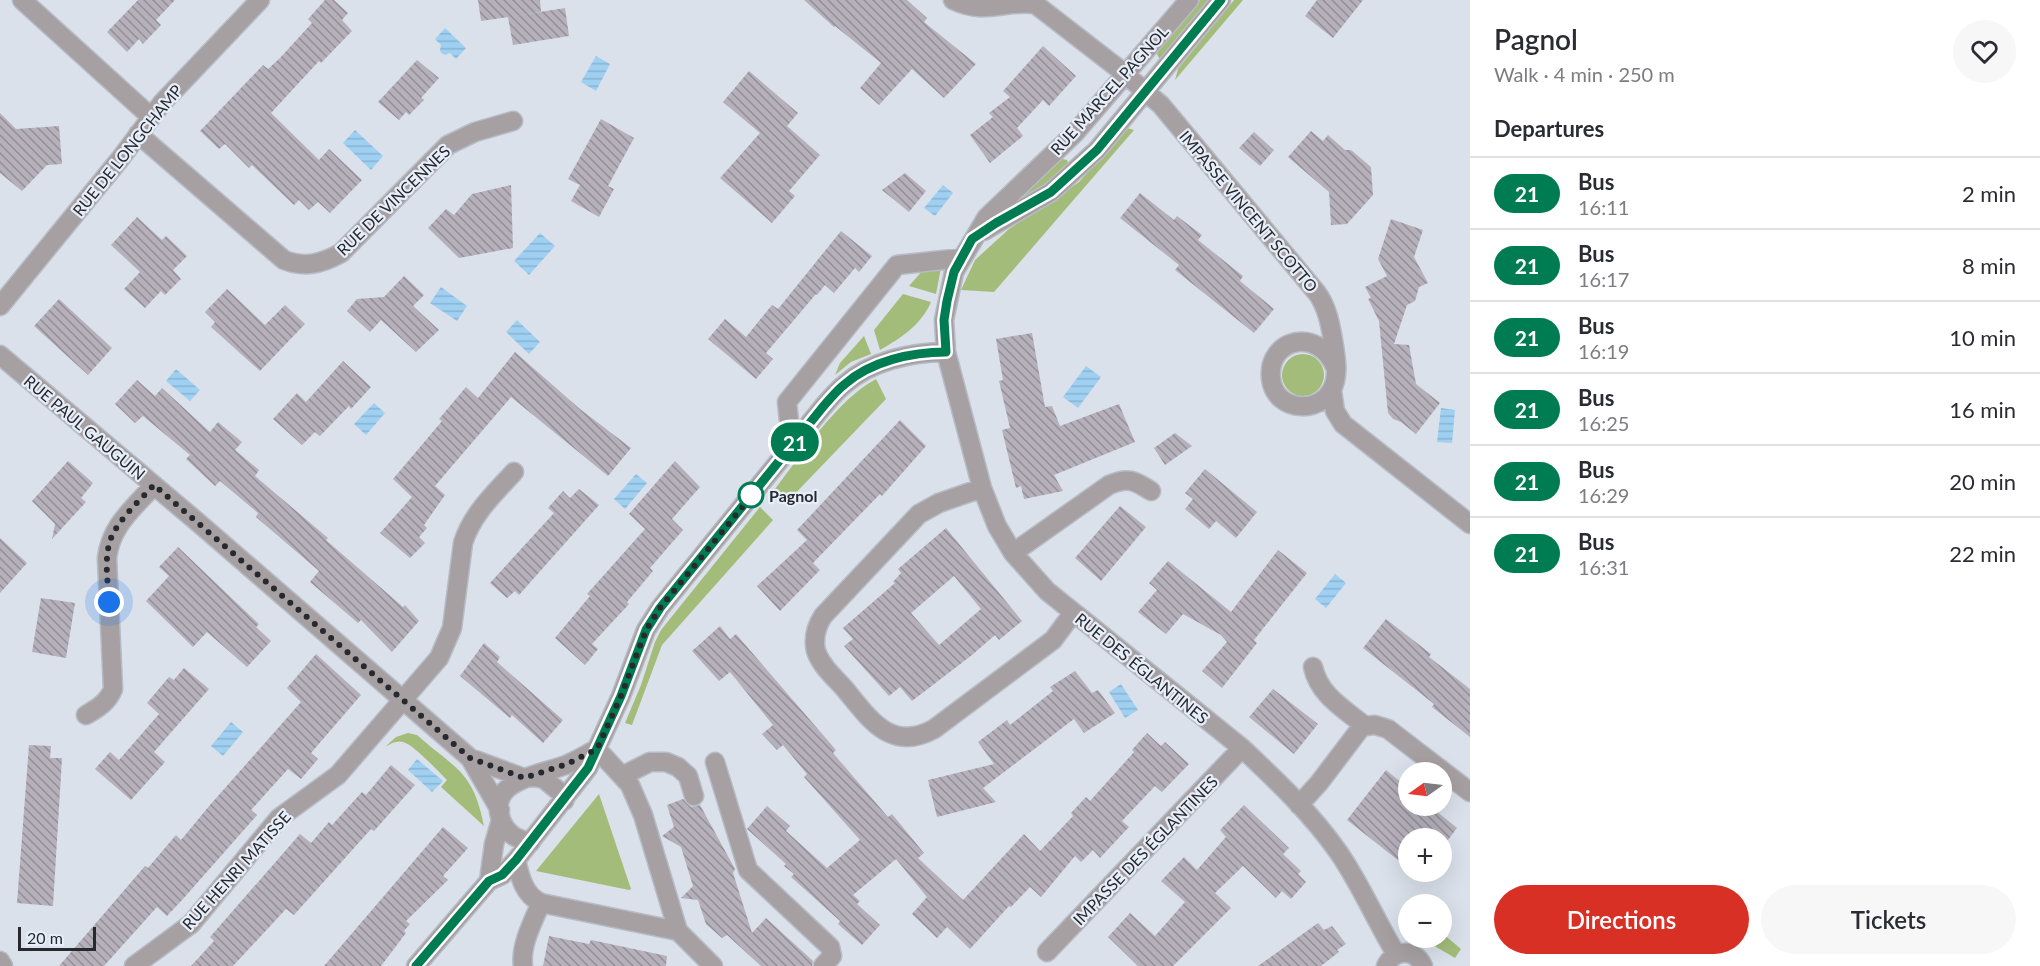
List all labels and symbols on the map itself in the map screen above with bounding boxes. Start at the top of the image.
street label: RUE MARCEL PAGNOL [1046,22,1172,158]
street label: RUE DE LONGCHAMP [68,80,186,219]
street label: IMPASSE VINCENT SCOTTO [1176,127,1322,296]
street label: RUE DE VINCENNES [333,141,453,259]
street label: RUE PAUL GAUGUIN [21,371,149,483]
line badge: 21 [768,422,822,462]
marker: Pagnol [738,482,764,508]
place label: Pagnol [769,486,817,505]
your location [94,587,124,617]
street label: RUE DES ÉGLANTINES [1072,609,1212,727]
north arrow [1398,762,1452,816]
street label: IMPASSE DES ÉGLANTINES [1069,772,1221,928]
street label: RUE HENRI MATISSE [178,807,294,933]
scale bar [18,924,96,952]

